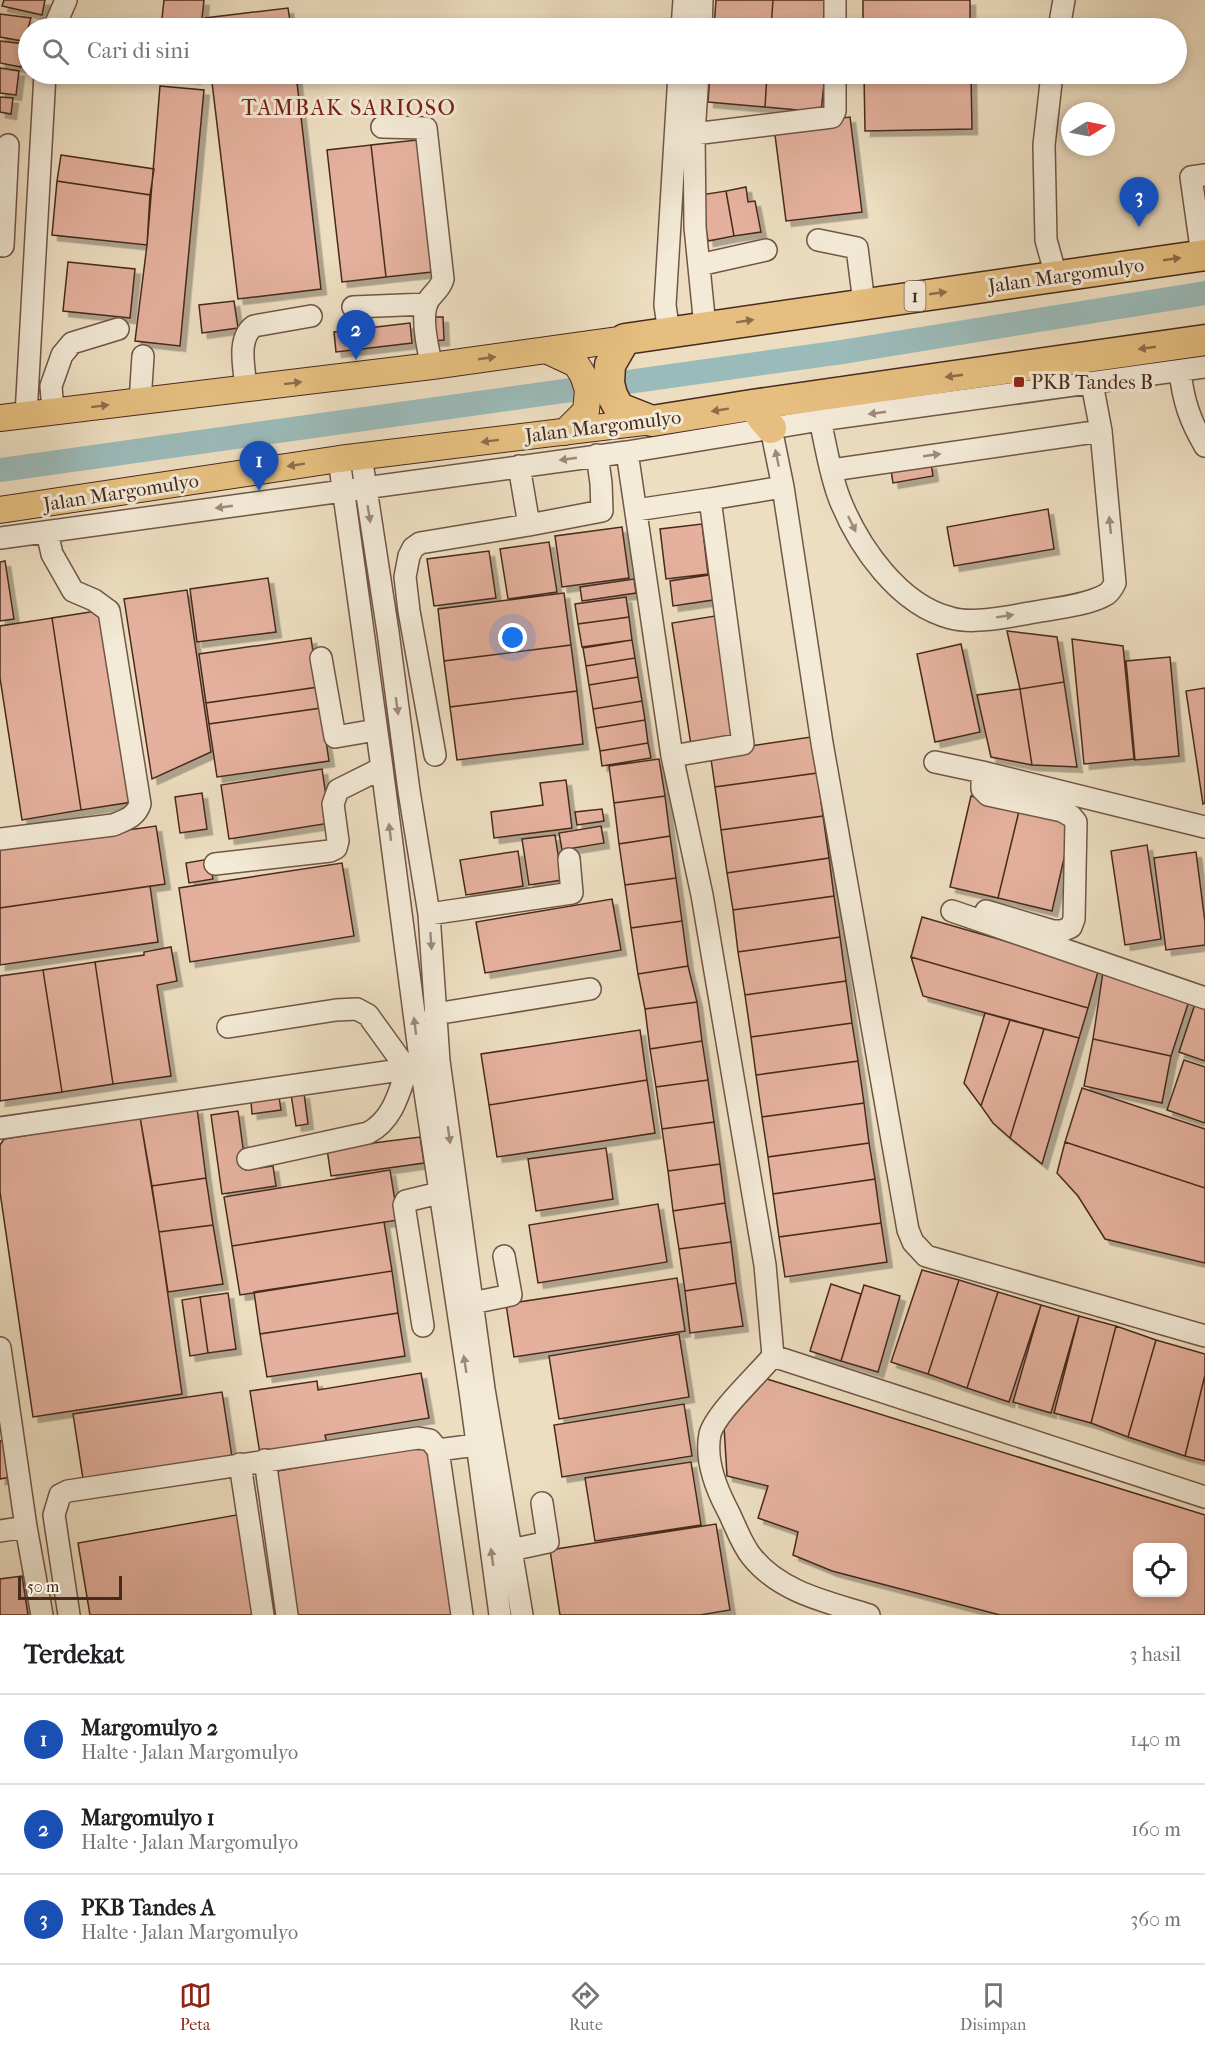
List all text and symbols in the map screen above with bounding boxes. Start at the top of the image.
search box [18,18,1187,84]
icon: search [39,35,72,68]
text: Cari di sini [87,38,190,64]
district label: TAMBAK SARIOSO [241,95,457,121]
north arrow [1061,102,1115,156]
pin: 3 [1120,178,1158,227]
street label: Jalan Margomulyo [985,253,1145,298]
one-way arrow [1163,255,1182,264]
road number: 1 [904,281,926,311]
one-way arrow [928,288,947,297]
pin: 2 [336,310,376,360]
one-way arrow [735,317,754,326]
one-way arrow [1137,344,1156,353]
one-way arrow [477,354,496,363]
one-way arrow [944,371,963,380]
place label: PKB Tandes B [1031,371,1153,394]
marker: PKB Tandes B [1012,375,1026,389]
one-way arrow [284,378,303,388]
one-way arrow [90,402,109,411]
street label: Jalan Margomulyo [522,406,682,448]
one-way arrow [710,406,729,415]
one-way arrow [867,408,886,417]
one-way arrow [480,436,499,445]
pin: 1 [240,442,278,491]
one-way arrow [772,448,781,467]
one-way arrow [922,451,941,460]
one-way arrow [558,454,577,463]
one-way arrow [287,461,306,470]
street label: Jalan Margomulyo [40,469,200,516]
one-way arrow [214,503,233,512]
one-way arrow [365,504,374,523]
one-way arrow [848,516,857,533]
one-way arrow [1105,516,1115,535]
one-way arrow [996,612,1015,621]
your location [498,623,527,652]
one-way arrow [393,697,402,716]
one-way arrow [386,823,395,842]
one-way arrow [426,932,435,951]
one-way arrow [411,1016,420,1035]
one-way arrow [444,1126,453,1145]
one-way arrow [461,1354,470,1373]
map controls [1133,1543,1187,1597]
button: locate [1133,1543,1187,1597]
one-way arrow [487,1547,496,1566]
scale bar [18,1573,122,1600]
text: 50 m [27,1577,59,1596]
text: Terdekat [24,1639,125,1670]
text: 3 hasil [1129,1643,1181,1666]
text: Margomulyo 2 [81,1715,218,1741]
text: 1 [40,1728,47,1751]
text: 140 m [1130,1728,1181,1751]
text: Halte · Jalan Margomulyo [81,1741,298,1764]
text: Margomulyo 1 [81,1805,215,1831]
text: 2 [38,1818,49,1841]
text: 160 m [1131,1818,1181,1841]
text: Halte · Jalan Margomulyo [81,1831,298,1854]
text: PKB Tandes A [81,1895,215,1921]
text: 3 [39,1908,48,1931]
text: 360 m [1130,1908,1181,1931]
text: Halte · Jalan Margomulyo [81,1921,298,1944]
tab: Peta [179,1979,212,2034]
tab: Rute [569,1979,603,2034]
tab: Disimpan [960,1979,1026,2034]

